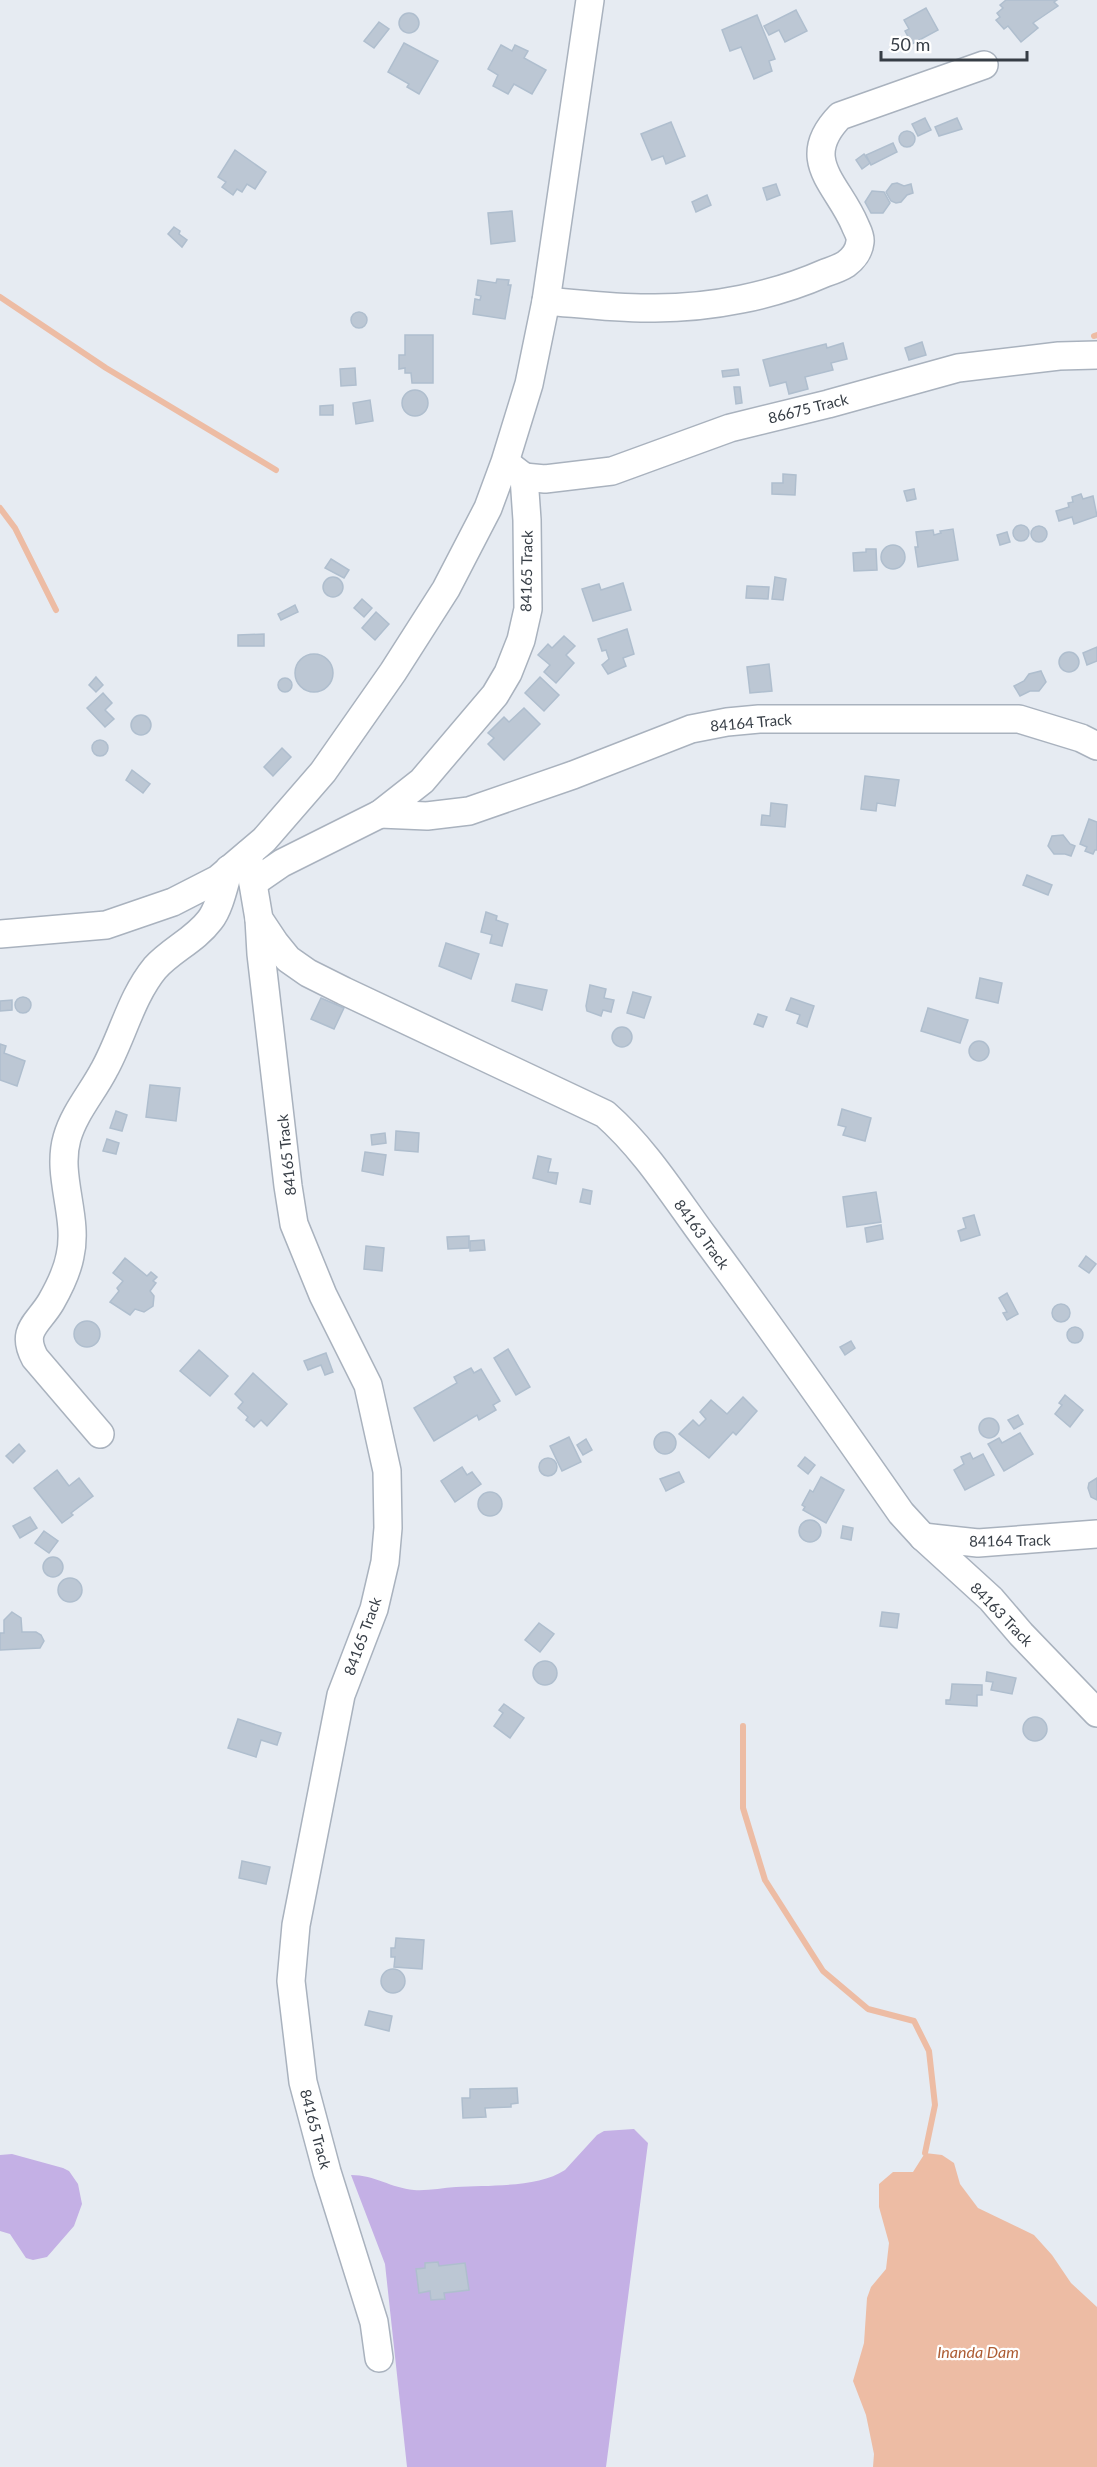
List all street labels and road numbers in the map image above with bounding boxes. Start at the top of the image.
street label: 86675 Track [766,389,850,427]
street label: 84165 Track [516,530,536,612]
street label: 84164 Track [710,709,793,735]
street label: 84165 Track [273,1113,299,1197]
street label: 84163 Track [671,1196,734,1273]
street label: 84164 Track [969,1530,1051,1550]
street label: 84163 Track [967,1578,1037,1650]
street label: 84165 Track [340,1594,385,1677]
street label: 84165 Track [297,2087,335,2171]

